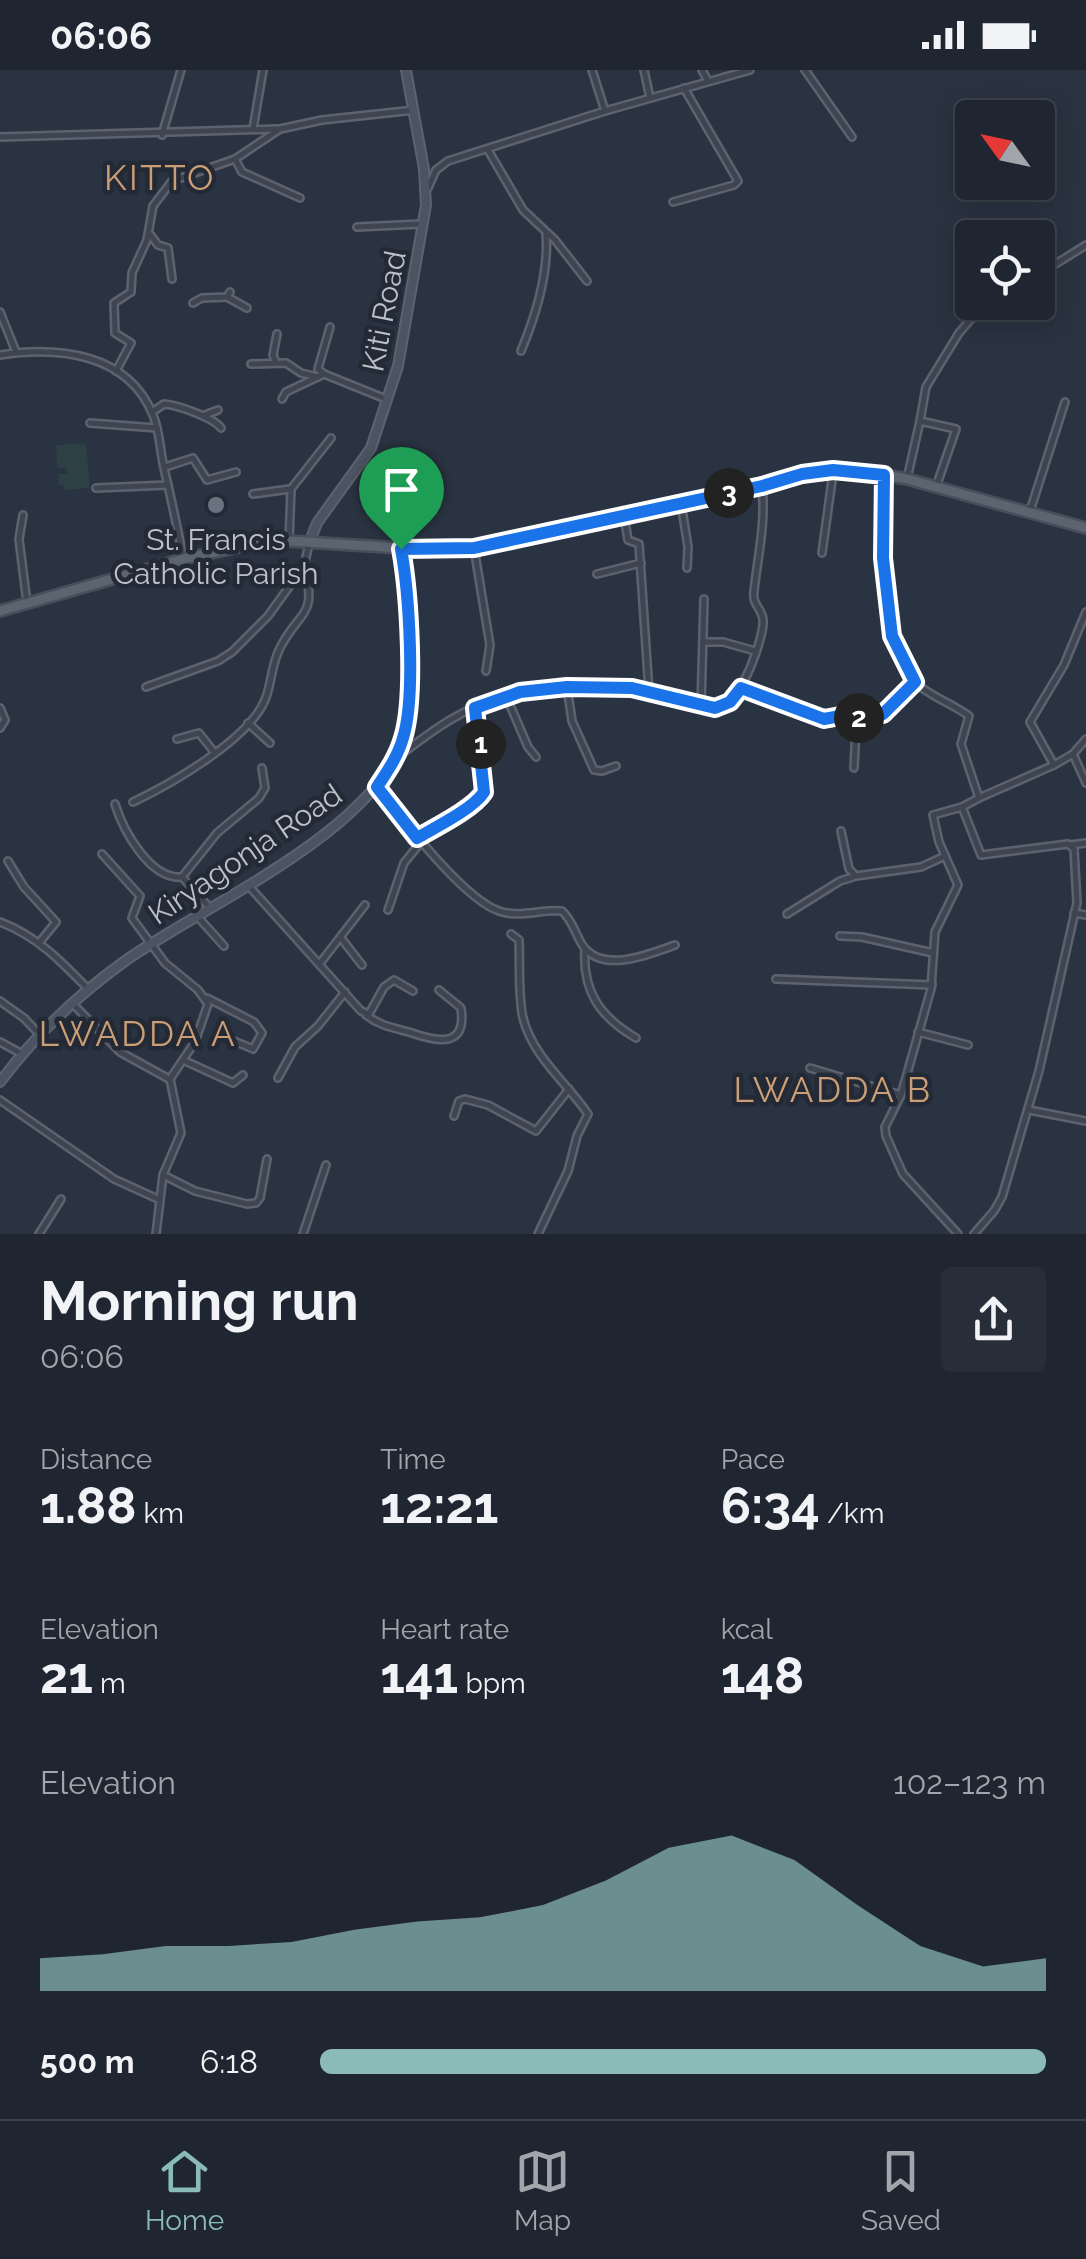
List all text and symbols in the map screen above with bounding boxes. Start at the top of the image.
text: 06:06 [50,13,152,58]
north arrow [955,100,1055,200]
map controls [955,100,1055,320]
district label: KITTO [104,157,216,198]
button: locate [955,220,1055,320]
street label: Kiti Road [355,248,413,374]
pin [359,447,444,550]
icon: arrive [374,462,429,517]
pin: 3 [704,468,754,518]
text: 3 [721,476,737,509]
marker: St. Francis Catholic Parish [205,494,227,516]
place label: St. Francis Catholic Parish [114,522,318,591]
pin: 2 [834,693,884,743]
text: 2 [851,701,867,734]
pin: 1 [456,719,506,769]
text: 1 [474,727,488,760]
street label: Kiryagonja Road [142,777,348,931]
district label: LWADDA A [39,1013,237,1054]
district label: LWADDA B [734,1069,933,1110]
button: share [941,1267,1046,1372]
text: Morning run [40,1268,359,1333]
text: 06:06 [40,1338,124,1375]
text: Distance [40,1443,152,1476]
text: Time [380,1443,446,1476]
text: Pace [721,1443,785,1476]
text: 1.88 [40,1476,136,1535]
text: 12:21 [380,1476,498,1535]
text: 6:34 [721,1476,820,1535]
text: km [136,1497,184,1530]
text: /km [820,1497,884,1530]
text: Elevation [40,1613,159,1646]
text: Heart rate [380,1613,509,1646]
text: kcal [721,1613,773,1646]
text: 21 [40,1646,93,1705]
text: 141 [380,1646,458,1705]
text: 148 [721,1646,804,1705]
text: m [93,1667,126,1700]
text: bpm [458,1667,526,1700]
text: Elevation [40,1764,176,1801]
text: 102–123 m [893,1764,1046,1801]
text: 500 m [40,2043,135,2080]
text: 6:18 [200,2043,258,2080]
tab: Home [145,2144,224,2237]
tab: Map [514,2144,571,2237]
tab: Saved [861,2144,941,2237]

